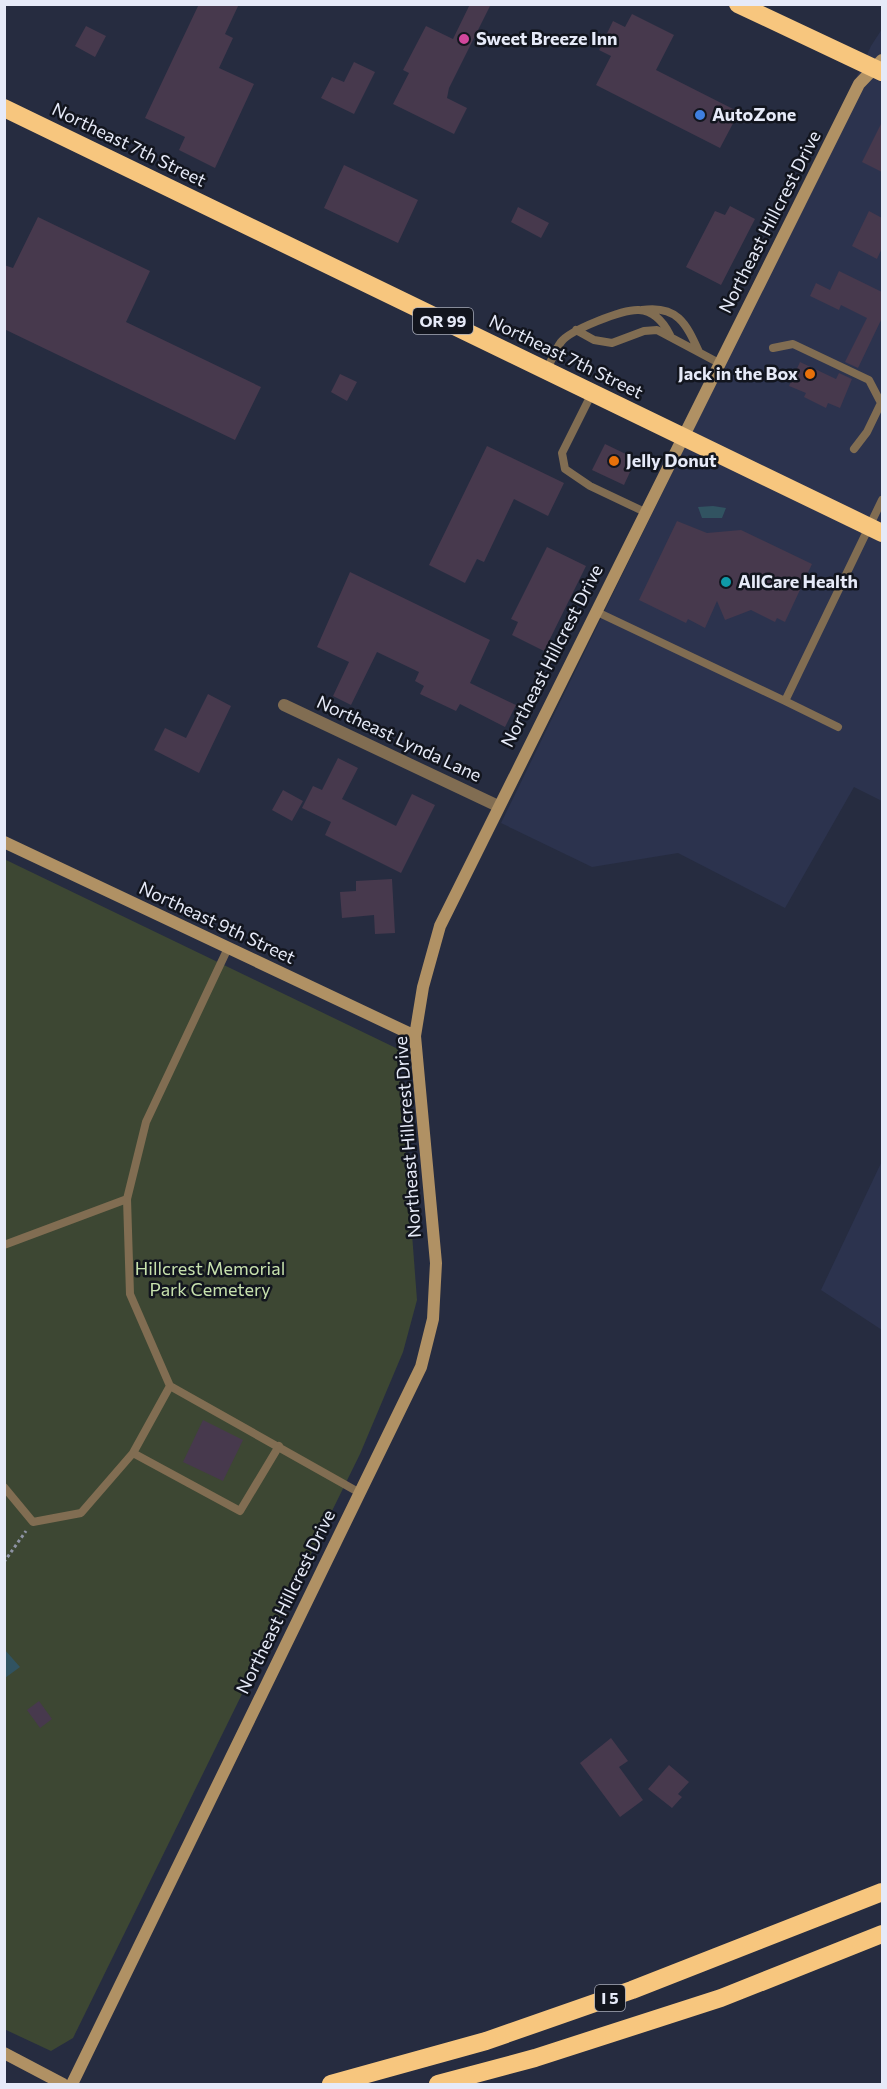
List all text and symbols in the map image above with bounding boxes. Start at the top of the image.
place label: Sweet Breeze Inn [476,27,618,49]
marker: Sweet Breeze Inn [457,32,471,46]
street label: Northeast 7th Street [49,97,210,191]
place label: AutoZone [712,103,796,125]
marker: AutoZone [693,108,707,122]
street label: Northeast Hillcrest Drive [713,127,825,317]
road number: OR 99 [413,308,473,334]
street label: Northeast 7th Street [486,309,647,403]
place label: Jack in the Box [678,362,798,384]
marker: Jack in the Box [803,367,817,381]
place label: Jelly Donut [626,449,717,471]
marker: Jelly Donut [607,454,621,468]
street label: Northeast Hillcrest Drive [495,561,607,751]
place label: AllCare Health [738,570,858,592]
marker: AllCare Health [719,575,733,589]
street label: Northeast Lynda Lane [314,690,485,786]
street label: Northeast 9th Street [136,876,299,968]
street label: Northeast Hillcrest Drive [389,1036,425,1239]
park label: Hillcrest Memorial Park Cemetery [135,1257,285,1300]
street label: Northeast Hillcrest Drive [231,1506,339,1697]
road number: I 5 [595,1985,625,2011]

